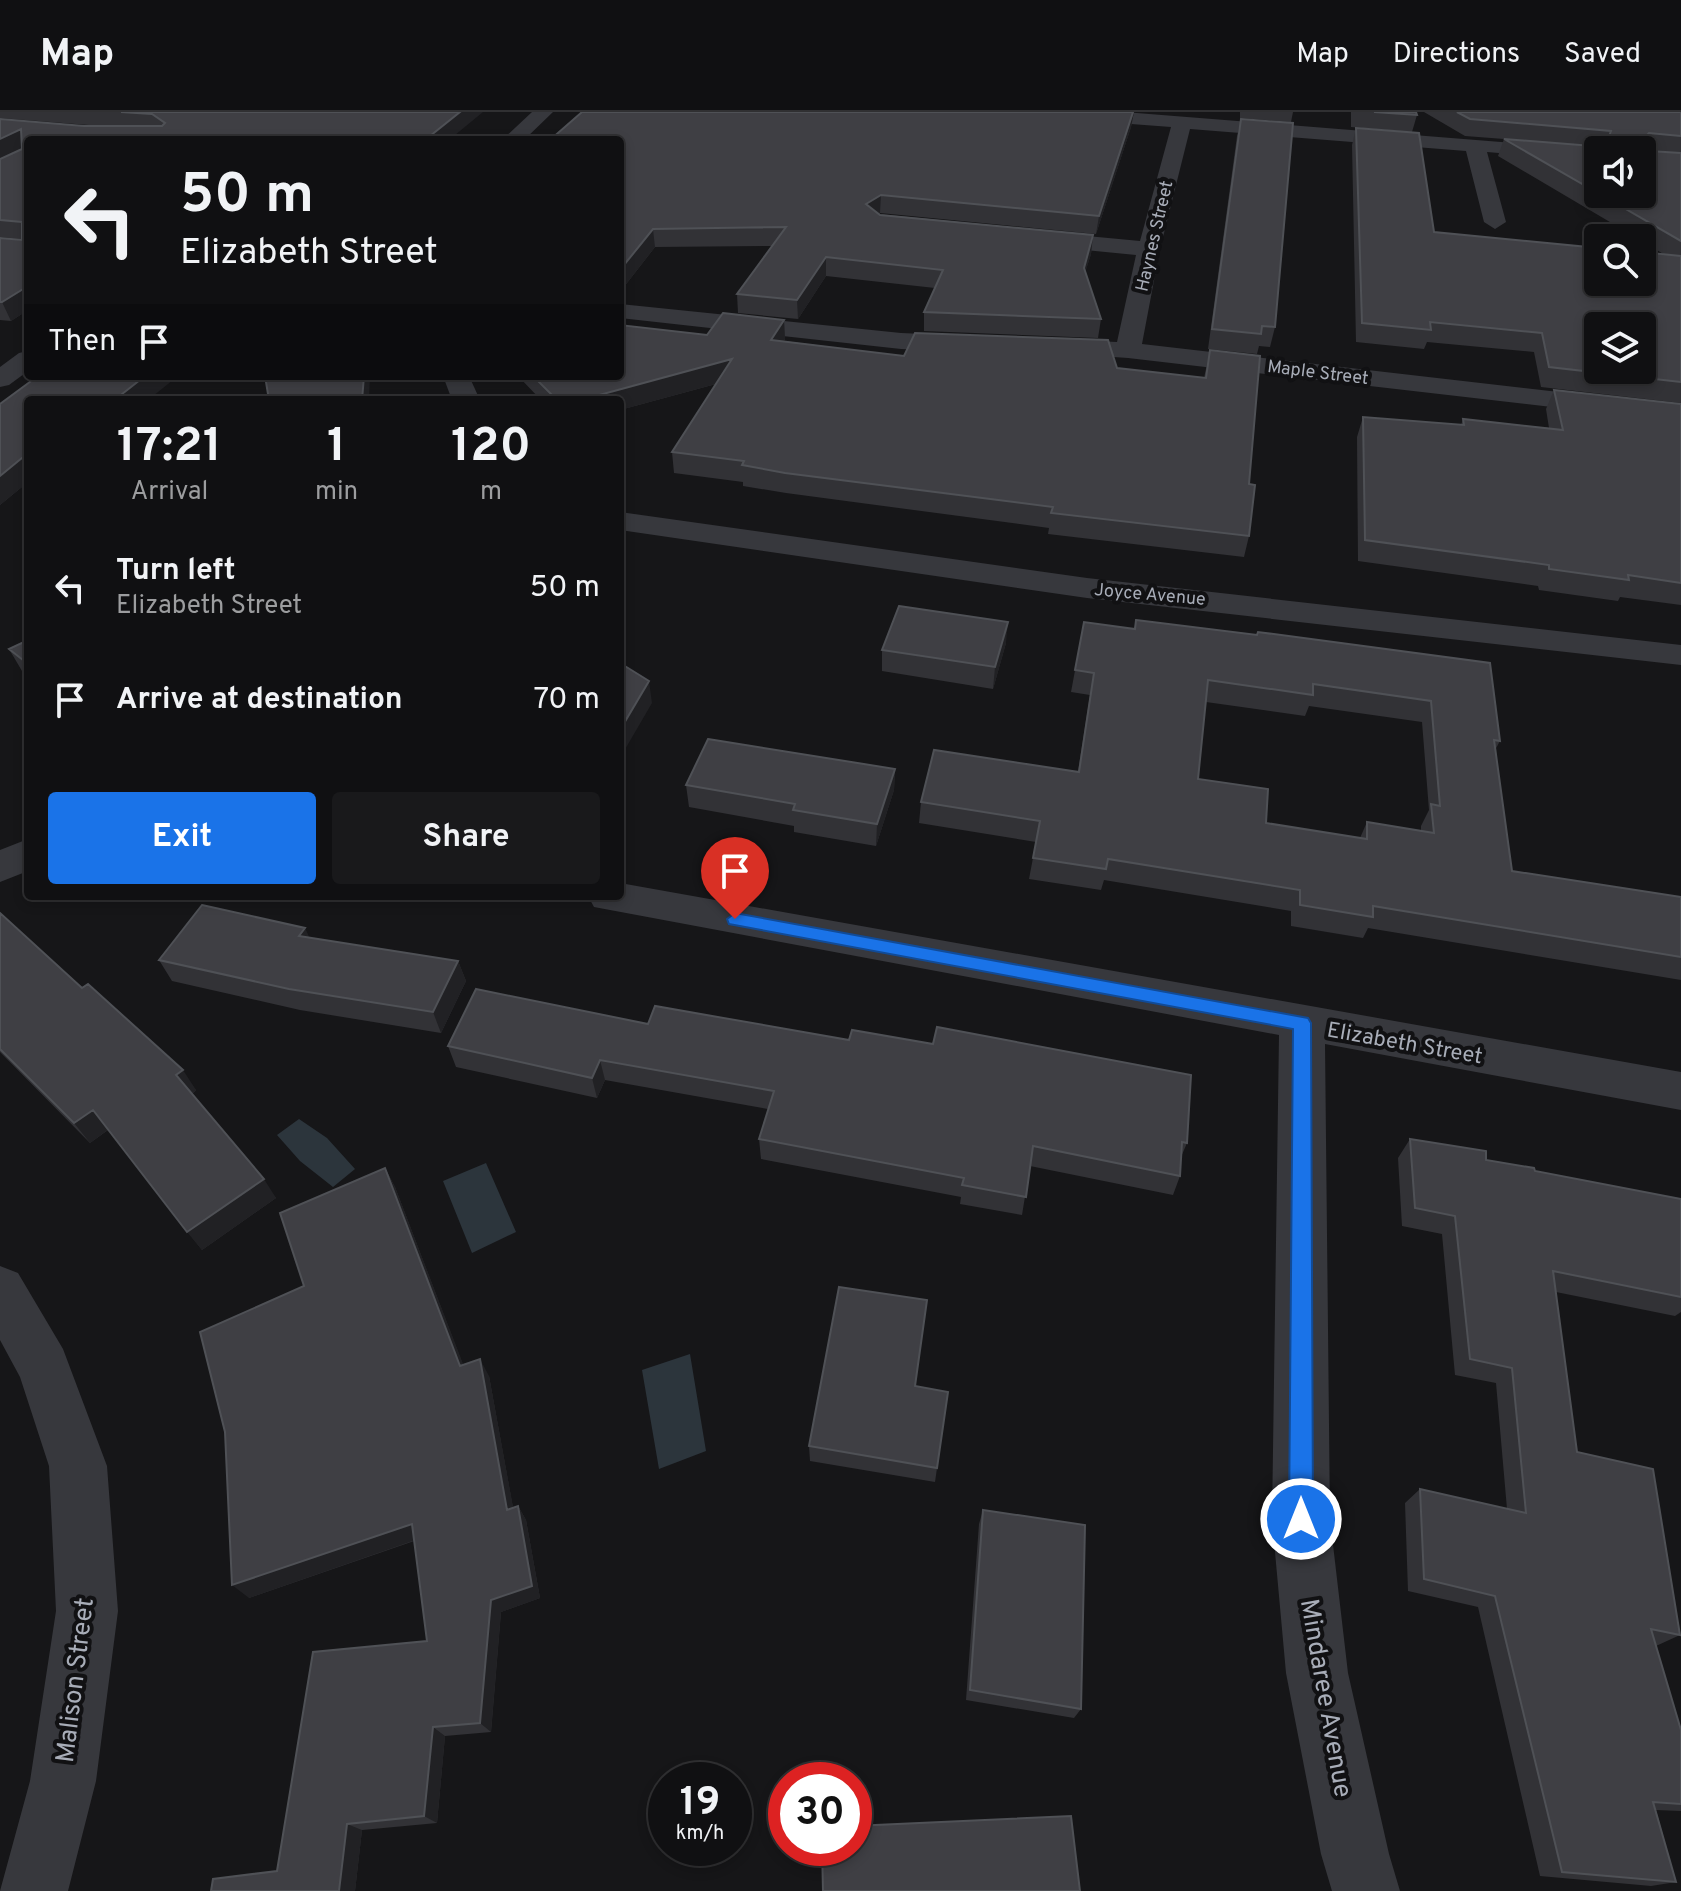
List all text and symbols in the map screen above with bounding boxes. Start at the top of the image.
text: Map [40,31,114,80]
text: Map [1296,37,1349,73]
text: Directions [1393,37,1520,73]
text: Saved [1564,37,1641,73]
map controls [1584,136,1656,384]
button: sound [1584,136,1656,208]
text: 50 m [180,162,314,232]
icon: left [48,168,152,272]
street label: Haynes Street [1132,179,1179,294]
button: search [1584,224,1656,296]
text: Elizabeth Street [180,231,438,277]
button: layers [1584,312,1656,384]
icon: arrive [132,320,176,364]
text: Then [48,324,116,361]
street label: Maple Street [1266,356,1370,391]
text: 17:21 [117,418,222,478]
text: 1 [327,418,346,478]
text: 120 [451,418,531,478]
text: Arrival [131,476,208,509]
text: min [315,476,358,509]
text: m [480,476,502,509]
text: Turn left [116,553,236,590]
icon: left [48,566,92,610]
text: 50 m [530,570,600,607]
street label: Joyce Avenue [1093,579,1207,612]
text: Elizabeth Street [116,590,302,623]
icon: arrive [48,678,92,722]
text: Arrive at destination [116,682,402,719]
text: 70 m [534,682,600,719]
button: Exit [48,792,316,884]
button: Share [332,792,600,884]
pin [701,837,769,919]
icon: arrive [713,849,757,893]
street label: Elizabeth Street [1325,1017,1484,1071]
position arrow [1259,1477,1343,1561]
street label: Malison Street [50,1596,103,1765]
street label: Mindaree Avenue [1291,1597,1358,1800]
speed limit sign: 30 [768,1762,872,1866]
text: 19 [680,1779,720,1829]
text: km/h [676,1821,724,1847]

